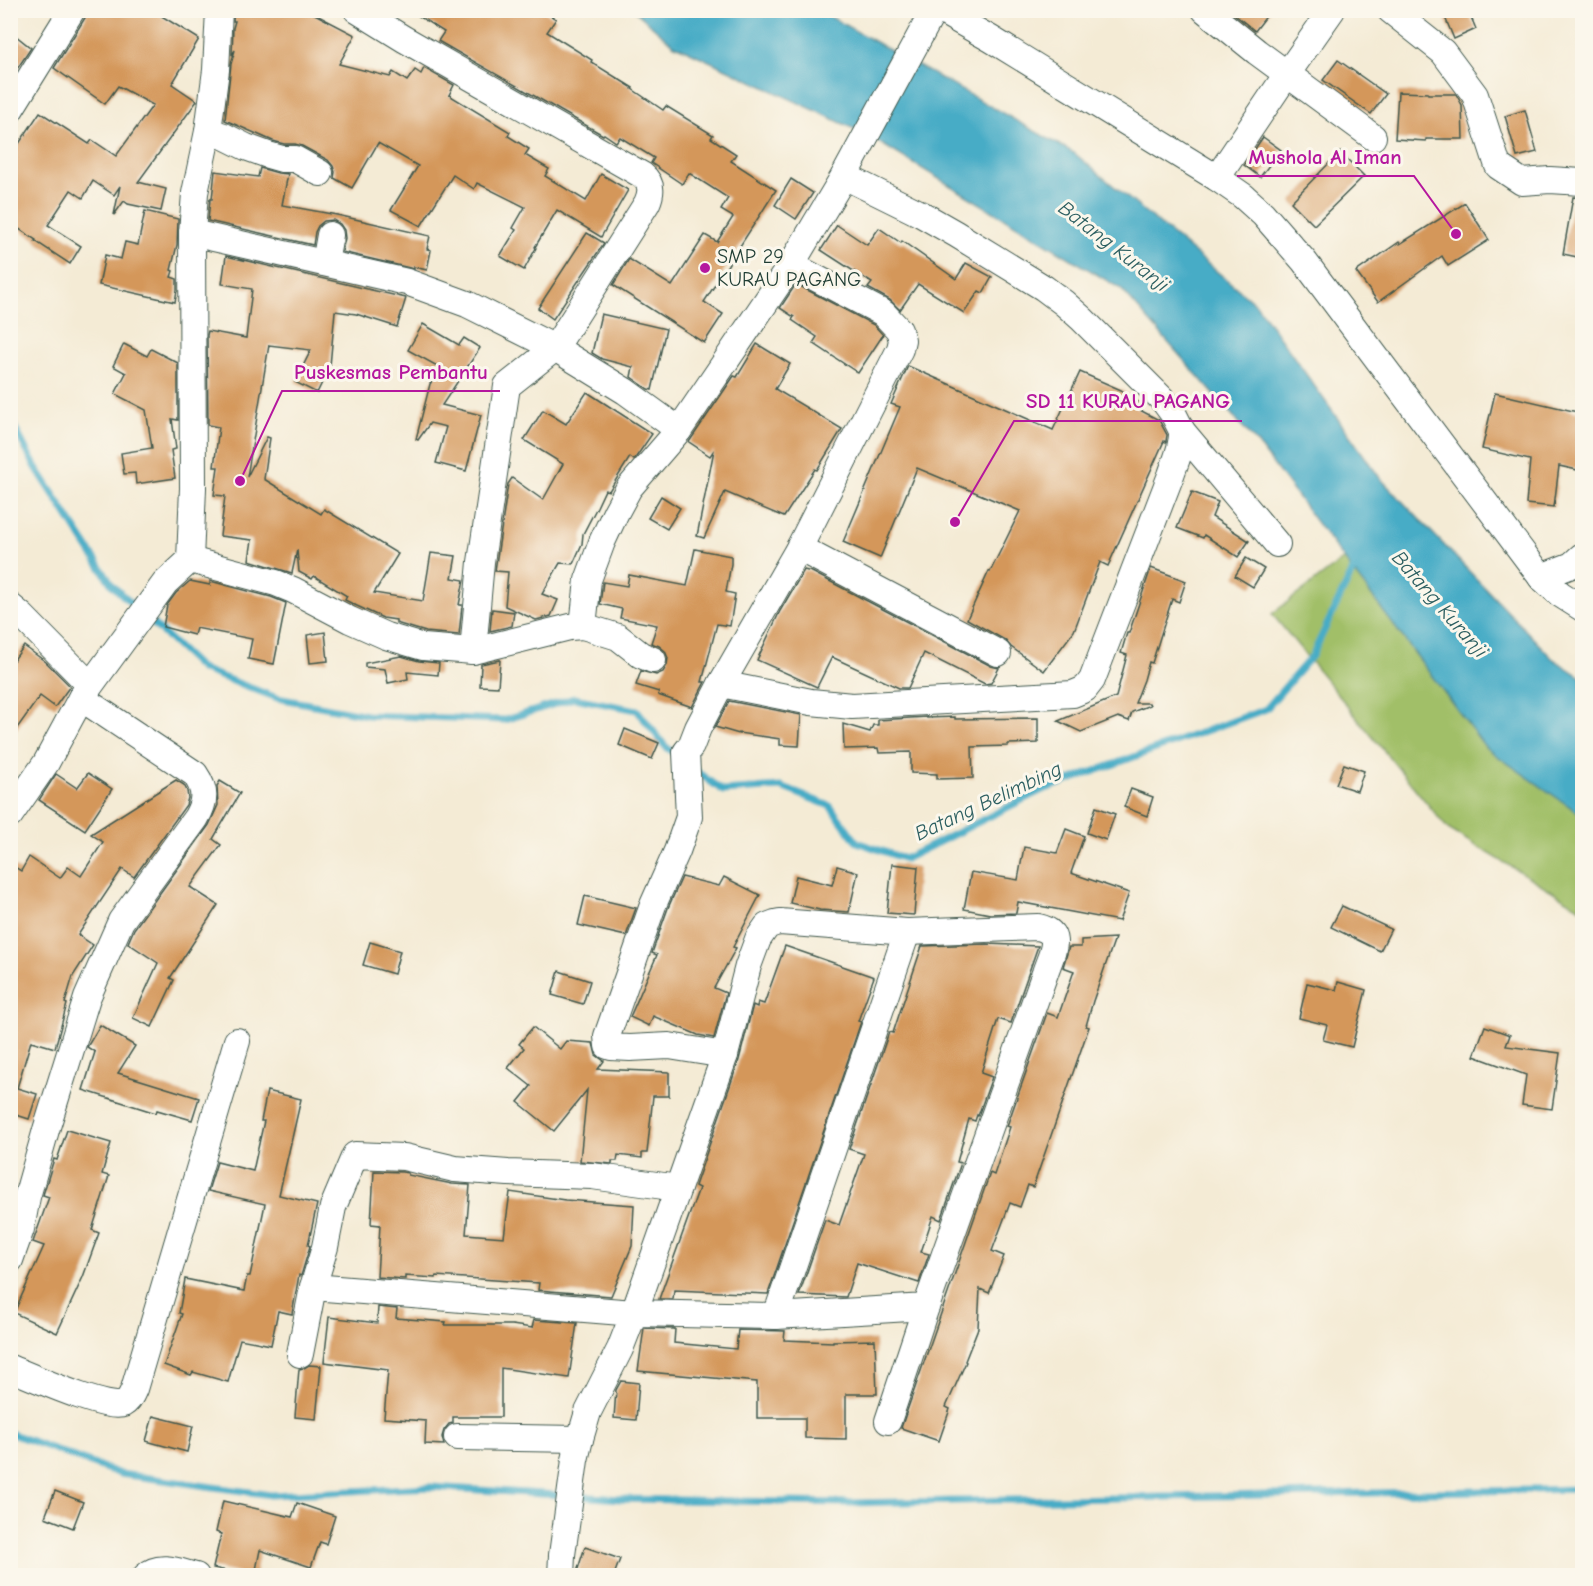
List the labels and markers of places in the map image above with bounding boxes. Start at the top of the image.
callout: Mushola Al Iman [1237,137,1414,176]
place label: SMP 29 KURAU PAGANG [717,245,861,291]
marker: SMP 29 KURAU PAGANG [698,261,712,275]
callout: Puskesmas Pembantu [282,352,500,391]
callout: SD 11 KURAU PAGANG [1014,382,1242,421]

